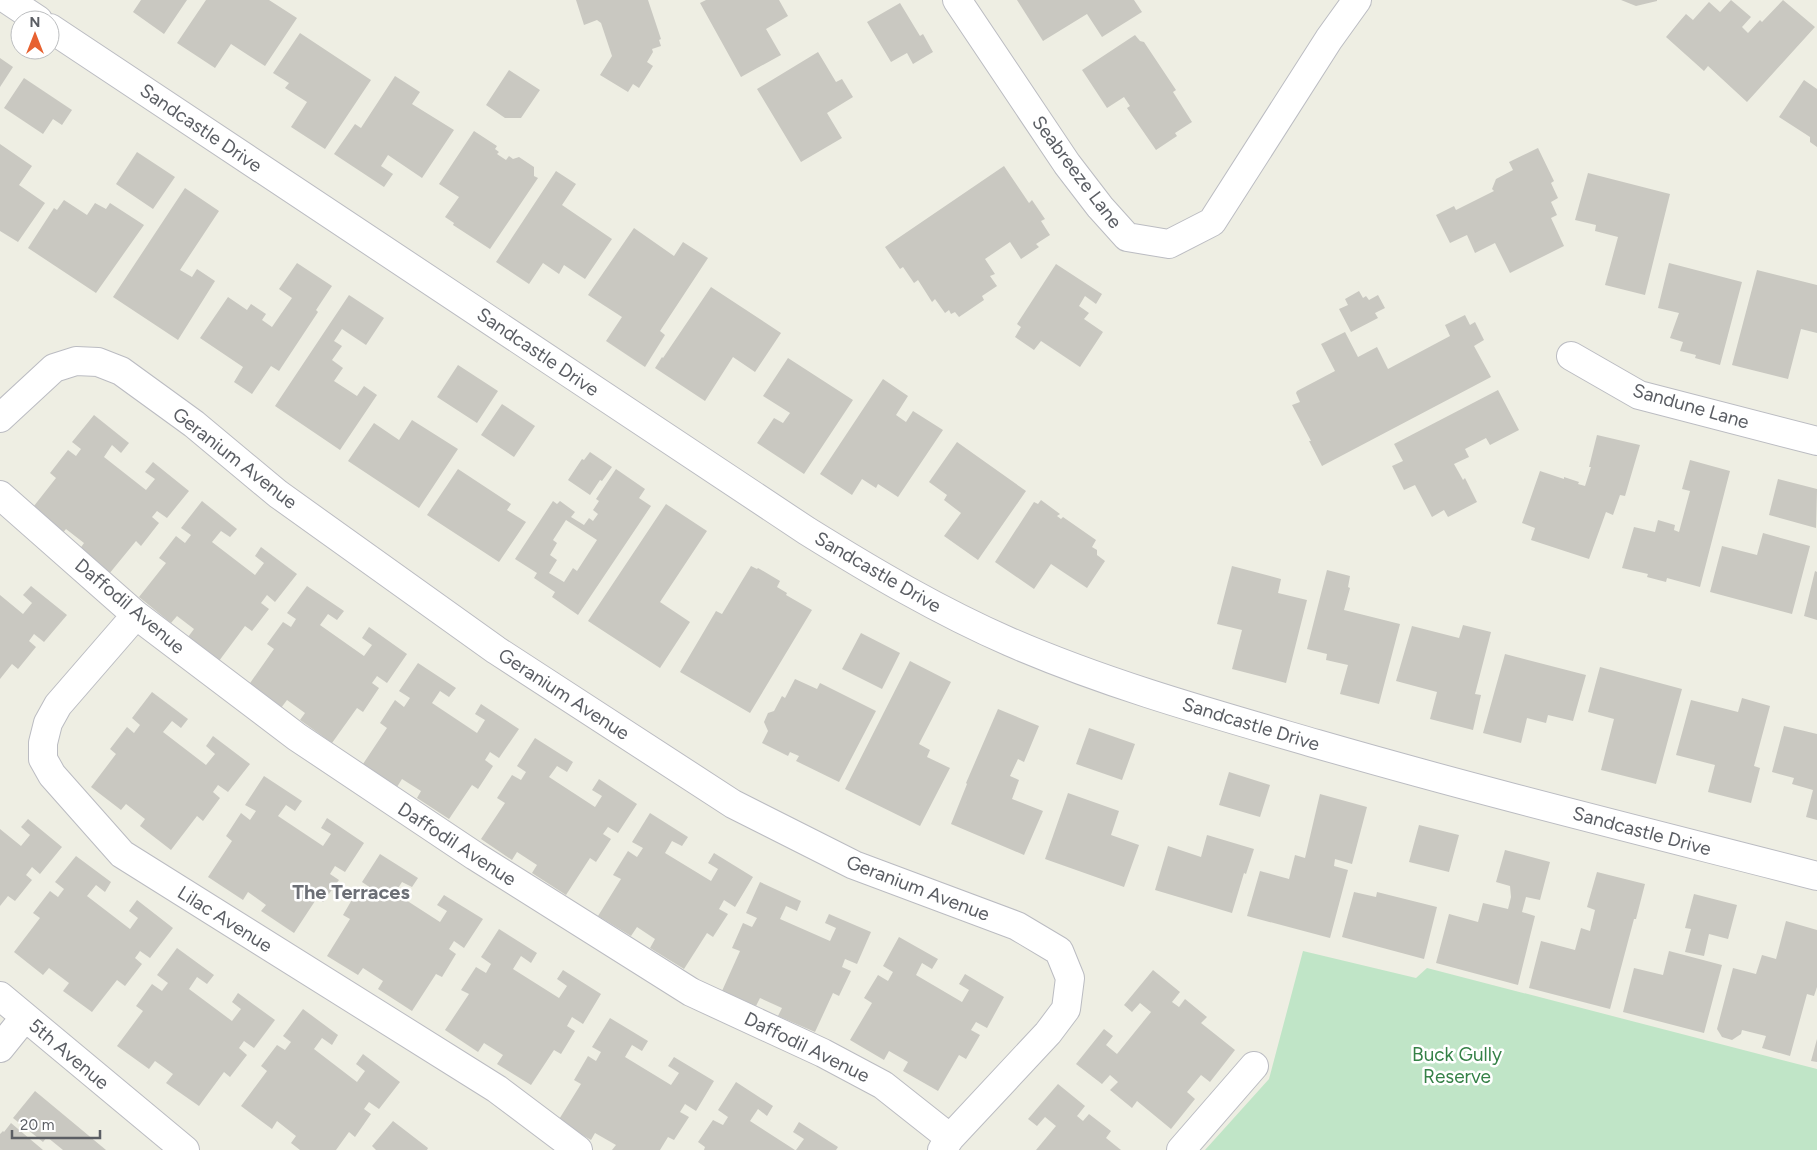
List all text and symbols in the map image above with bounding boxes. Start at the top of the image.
north arrow [10,10,60,60]
text: N [30,14,40,31]
street label: Sandcastle Drive [136,79,266,177]
street label: Seabreeze Lane [1027,111,1127,233]
street label: Sandcastle Drive [473,303,603,401]
street label: Sandune Lane [1630,378,1752,434]
street label: Geranium Avenue [168,402,302,514]
street label: Sandcastle Drive [811,526,945,618]
street label: Daffodil Avenue [70,553,190,659]
street label: Geranium Avenue [494,643,634,745]
street label: Sandcastle Drive [1180,692,1322,756]
street label: Daffodil Avenue [394,797,520,891]
street label: Sandcastle Drive [1570,801,1714,861]
street label: Geranium Avenue [843,850,993,926]
district label: The Terraces [292,880,410,904]
street label: Lilac Avenue [173,881,277,957]
street label: Daffodil Avenue [741,1007,873,1087]
street label: 5th Avenue [24,1014,114,1094]
park label: Buck Gully Reserve [1412,1043,1502,1088]
scale bar [12,1108,100,1140]
text: 20 m [20,1116,54,1134]

